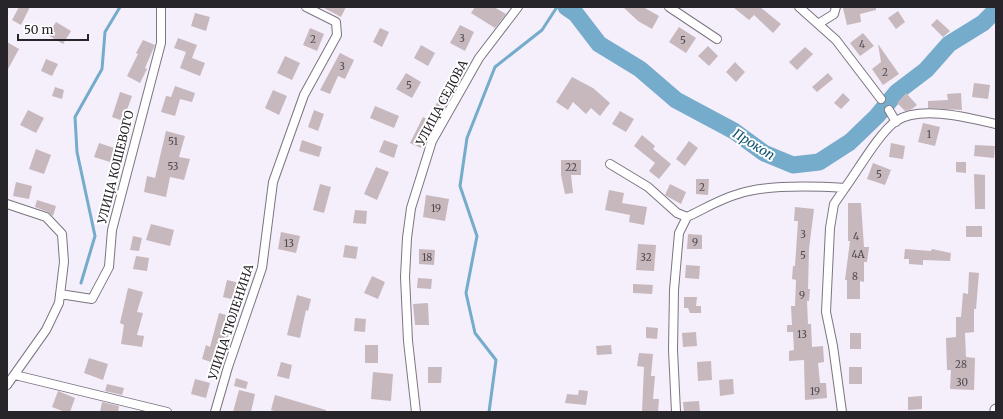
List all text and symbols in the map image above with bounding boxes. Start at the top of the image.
scale bar [18,16,88,42]
text: 50 m [24,22,53,37]
house number: 3 [459,32,465,45]
house number: 2 [310,33,316,46]
house number: 5 [680,34,686,47]
house number: 4 [859,38,865,51]
street label: УЛИЦА СЕДОВА [412,57,471,149]
house number: 3 [339,60,345,73]
house number: 2 [882,66,888,79]
house number: 5 [406,79,412,92]
street label: УЛИЦА КОШЕВОГО [94,108,137,226]
water label: Прокоп [730,125,778,164]
house number: 1 [927,128,932,141]
house number: 51 [168,135,178,148]
house number: 53 [167,160,179,173]
house number: 22 [565,161,577,174]
house number: 5 [876,168,882,181]
house number: 2 [699,181,705,194]
house number: 19 [431,202,441,215]
house number: 3 [800,228,806,241]
house number: 4 [853,230,859,243]
house number: 9 [692,236,698,249]
house number: 13 [284,237,294,250]
house number: 4А [851,248,865,261]
house number: 5 [800,249,806,262]
house number: 18 [422,251,432,264]
house number: 32 [640,251,652,264]
street label: УЛИЦА ТЮЛЕНИНА [204,262,256,383]
house number: 8 [852,270,858,283]
house number: 9 [799,289,805,302]
house number: 13 [797,328,807,341]
house number: 28 [955,358,967,371]
house number: 30 [956,376,968,389]
house number: 19 [810,385,820,398]

